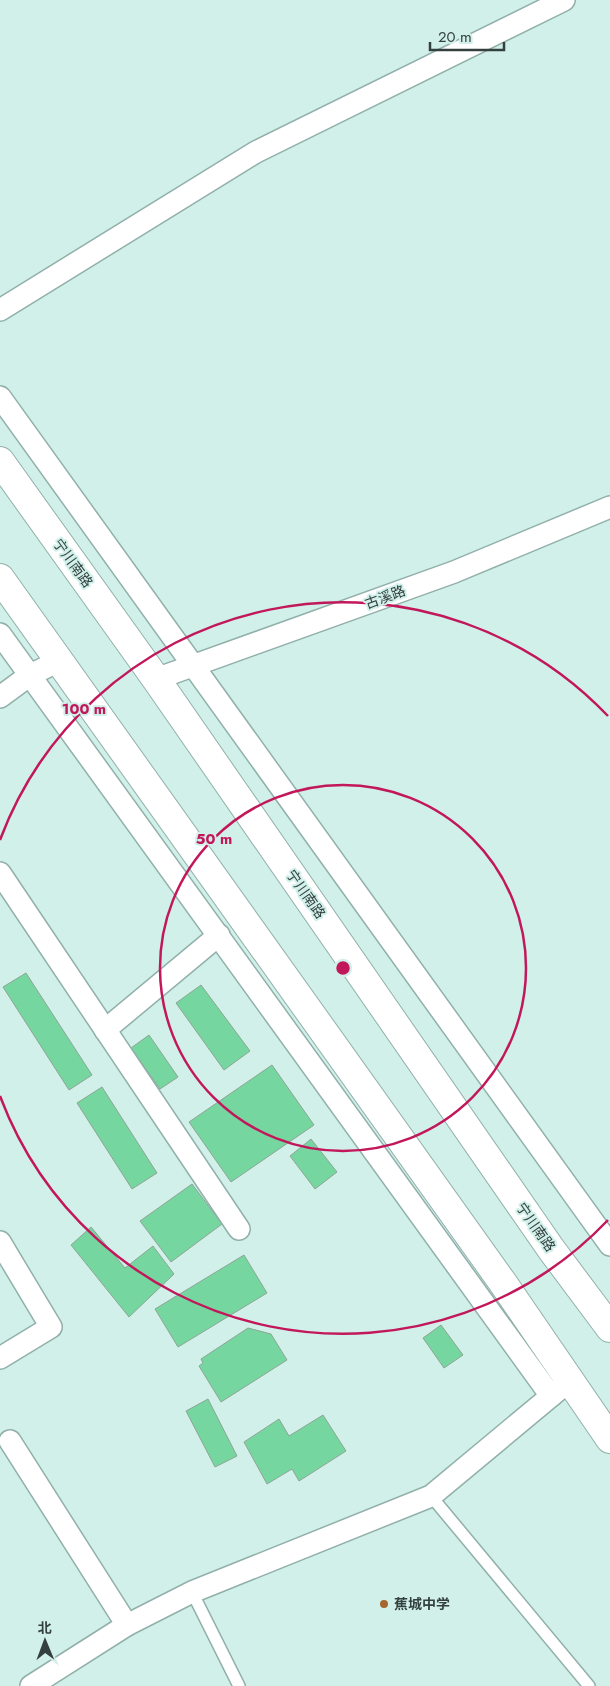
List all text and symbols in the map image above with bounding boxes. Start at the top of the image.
scale bar [430,20,504,52]
text: 20 m [438,26,472,48]
street label: 宁川南路 [48,534,98,592]
street label: 古溪路 [362,580,408,614]
text: 100 m [62,698,106,720]
text: 50 m [196,828,232,850]
street label: 宁川南路 [282,865,330,923]
centre of rings [334,959,352,977]
street label: 宁川南路 [512,1198,560,1256]
place label: 蕉城中学 [394,1594,450,1614]
marker: 蕉城中学 [378,1598,390,1610]
north arrow [20,1616,70,1666]
text: 北 [38,1618,52,1638]

